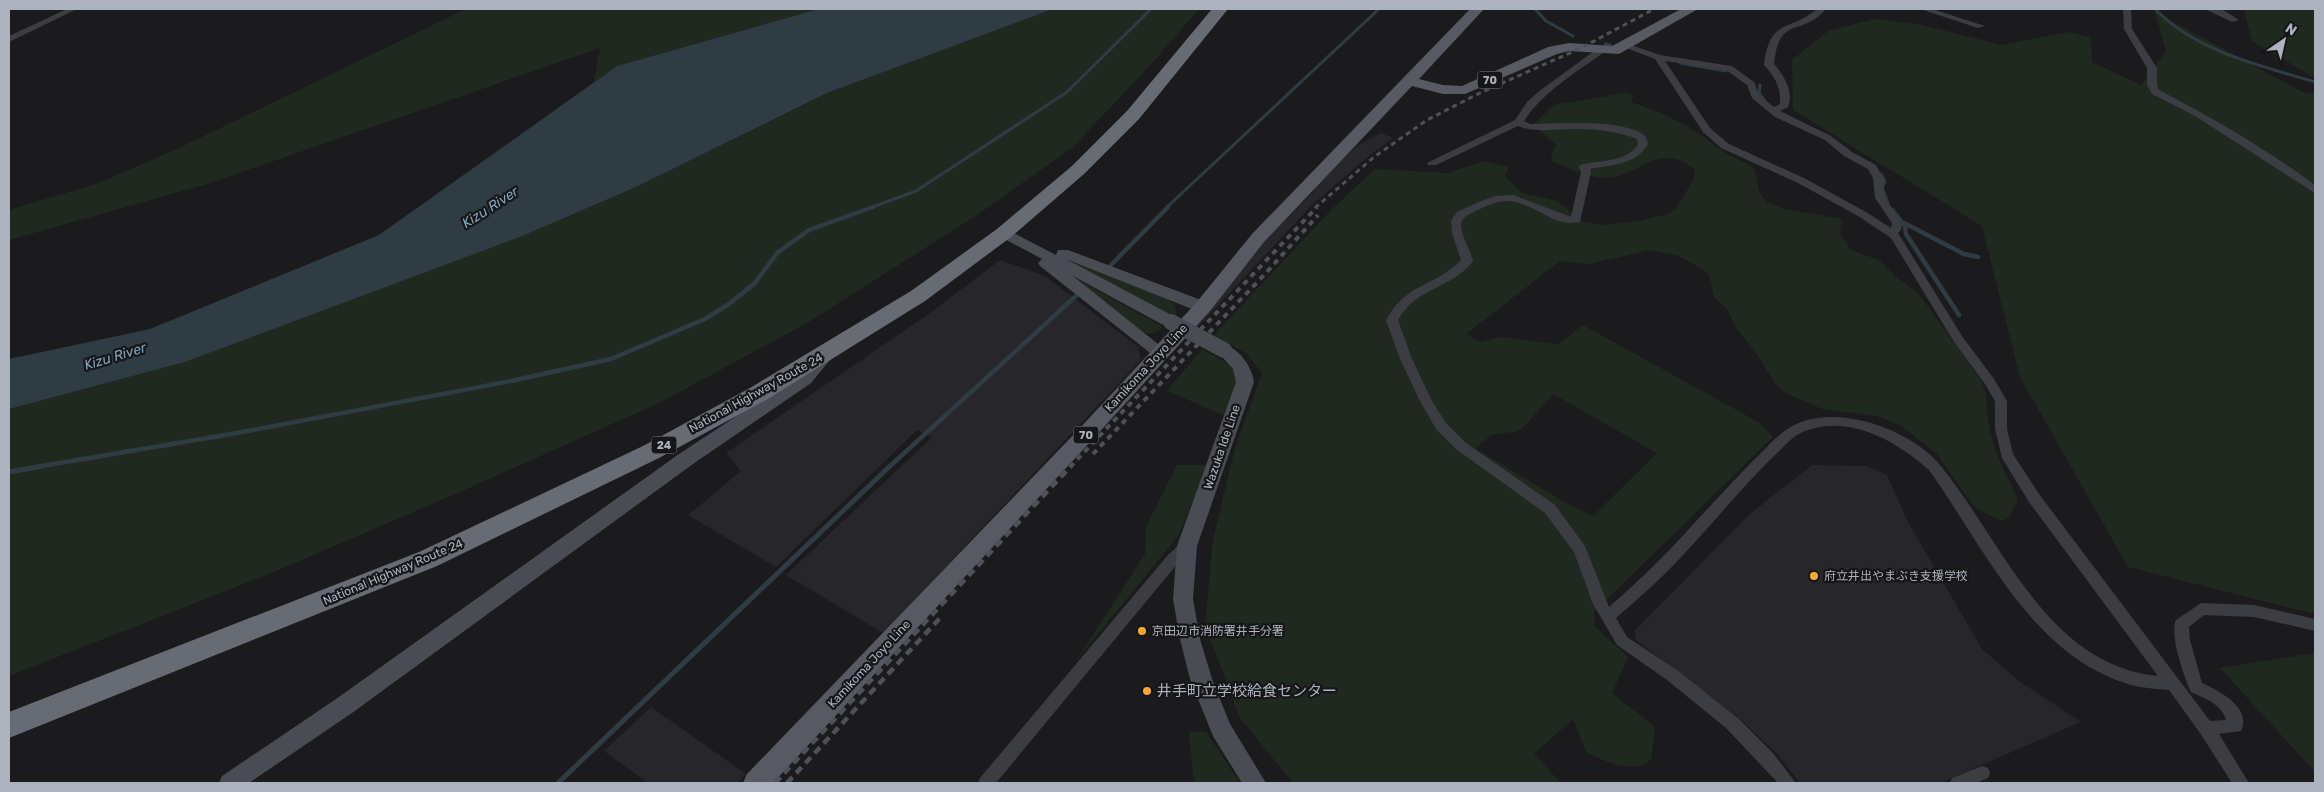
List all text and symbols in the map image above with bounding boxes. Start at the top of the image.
north arrow [2259,15,2309,65]
text: N [2282,20,2300,40]
road number: 70 [1478,72,1502,88]
water label: Kizu River [459,183,522,232]
street label: Kamikoma Joyo Line [1102,321,1190,415]
water label: Kizu River [82,339,149,374]
street label: National Highway Route 24 [687,350,826,436]
street label: Wazuka Ide Line [1201,403,1243,491]
road number: 70 [1074,426,1098,444]
road number: 24 [652,436,676,454]
street label: National Highway Route 24 [321,536,466,608]
place label: 府立井出やまぶき支援学校 [1824,569,1968,583]
marker: 府立井出やまぶき支援学校 [1808,570,1820,582]
street label: Kamikoma Joyo Line [825,617,913,711]
place label: 京田辺市消防署井手分署 [1152,624,1284,638]
marker: 京田辺市消防署井手分署 [1136,625,1148,637]
place label: 井手町立学校給食センター [1157,682,1337,700]
marker: 井手町立学校給食センター [1141,685,1153,697]

